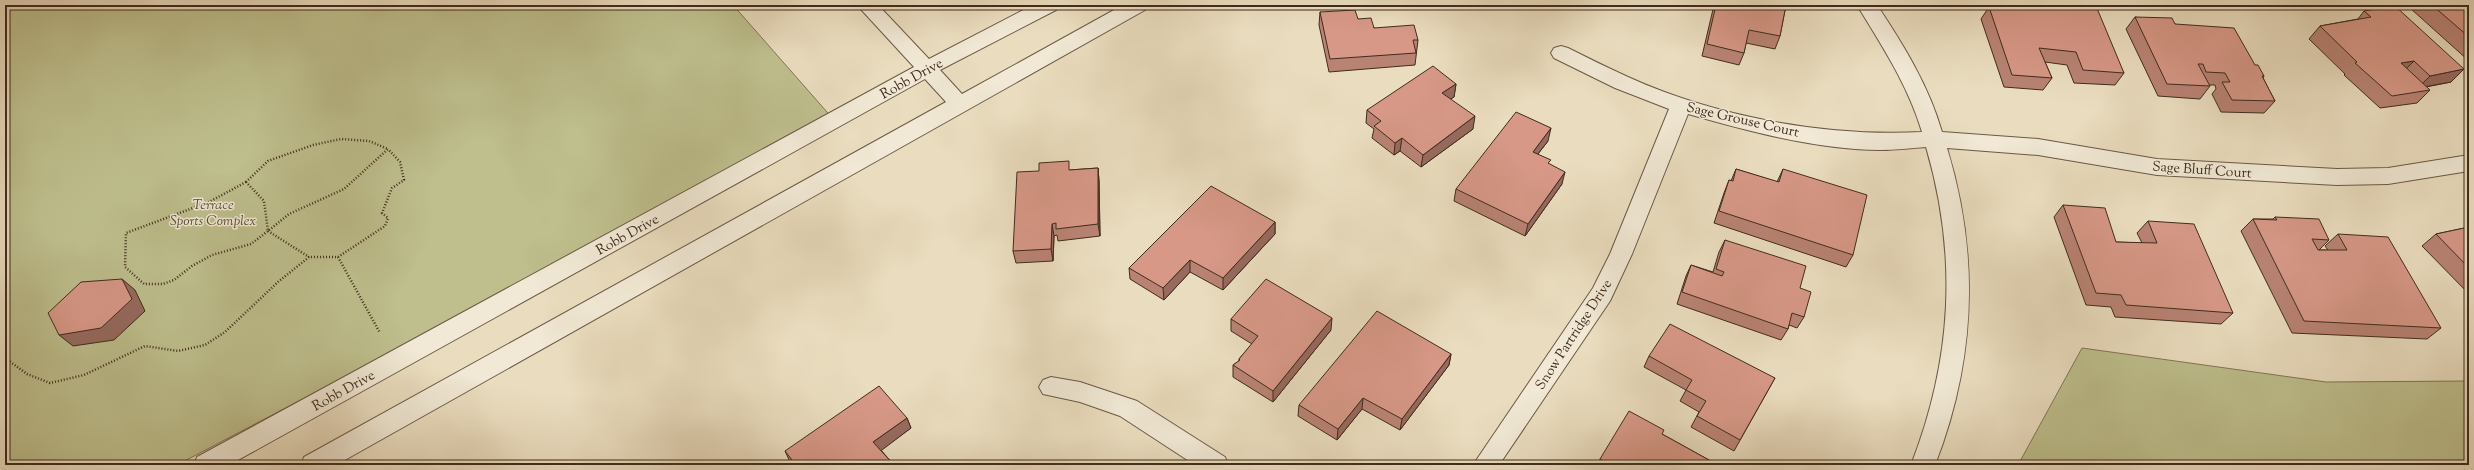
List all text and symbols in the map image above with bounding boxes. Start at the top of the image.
street label: Robb Drive [877,54,947,105]
street label: Sage Grouse Court [1684,98,1801,144]
street label: Sage Bluff Court [2151,158,2252,184]
park label: Terrace Sports Complex [170,196,256,232]
street label: Robb Drive [593,210,663,261]
street label: Snow Partridge Drive [1531,276,1618,394]
street label: Robb Drive [309,366,379,417]

